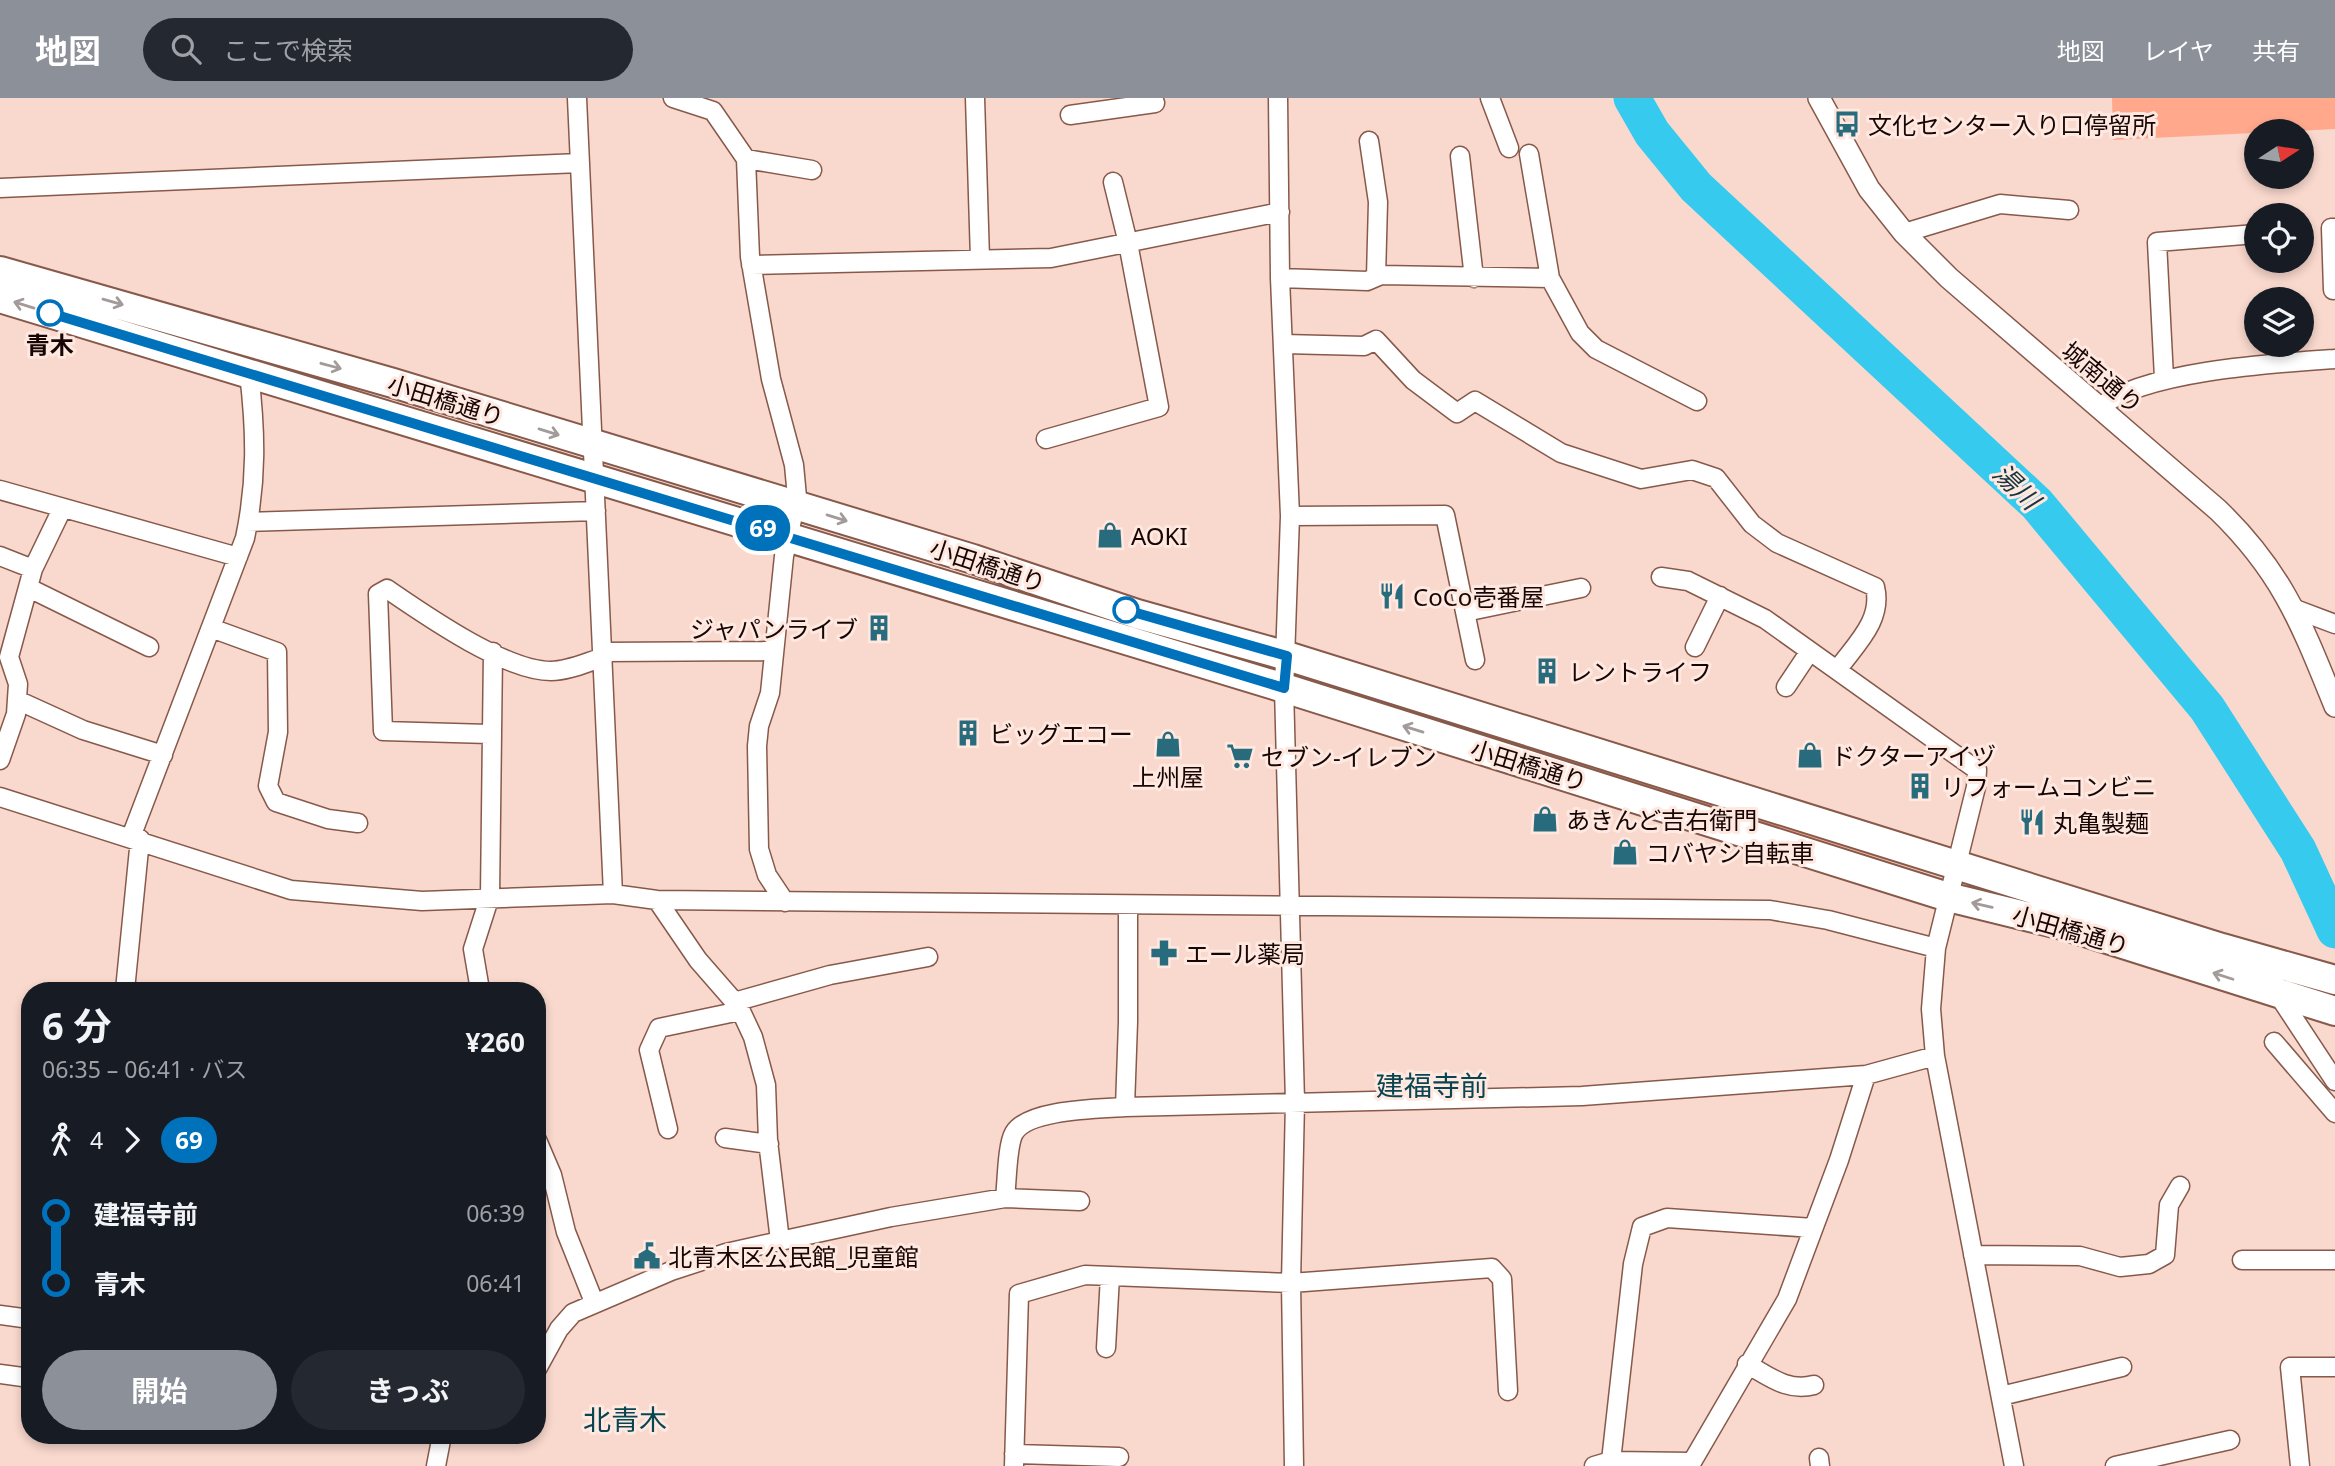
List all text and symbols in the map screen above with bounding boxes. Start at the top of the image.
search box [143,18,633,81]
text: 地図 [35,28,101,73]
icon: search [167,30,205,68]
text: ここで検索 [223,32,353,68]
text: 地図 [2057,34,2105,67]
text: レイヤ [2143,34,2214,67]
text: 共有 [2252,34,2300,67]
place label: 文化センター入り口停留所 [1868,108,2156,141]
bus stop icon: 文化センター入り口停留所 [1832,109,1862,139]
north arrow [2244,119,2314,189]
map controls [2244,119,2314,357]
button: locate [2244,203,2314,273]
button: layers [2244,287,2314,357]
one-way arrow [102,297,124,310]
one-way arrow [13,298,35,311]
marker: 青木 [37,300,63,326]
place label: 青木 [26,328,74,361]
street label: 城南通り [2056,334,2150,420]
one-way arrow [320,361,342,374]
street label: 小田橋通り [384,367,508,433]
one-way arrow [538,426,560,439]
water label: 湯川 [1986,455,2050,519]
line badge: 69 [732,505,794,551]
text: 69 [749,511,777,544]
one-way arrow [826,513,848,525]
place label: AOKI [1131,519,1188,552]
shop icon: AOKI [1095,520,1125,550]
street label: 小田橋通り [926,531,1050,599]
place label: CoCo壱番屋 [1413,580,1544,613]
restaurant icon: CoCo壱番屋 [1377,581,1407,611]
unlabelled marker [1113,597,1139,623]
place label: ジャパンライブ [690,612,858,645]
building icon: ジャパンライブ [864,613,894,643]
place label: レントライフ [1568,655,1712,688]
building icon: レントライフ [1532,656,1562,686]
place label: ビッグエコー [989,717,1133,750]
building icon: ビッグエコー [953,718,983,748]
one-way arrow [1403,722,1425,734]
shop icon: 上州屋 [1153,729,1183,759]
street label: 小田橋通り [1467,732,1591,798]
place label: ドクターアイヅ [1831,739,1996,772]
place label: セブン-イレブン [1261,740,1437,773]
shop icon: ドクターアイヅ [1795,740,1825,770]
supermarket icon: セブン-イレブン [1225,741,1255,771]
place label: 上州屋 [1132,760,1204,793]
place label: リフォームコンビニ [1941,770,2156,803]
building icon: リフォームコンビニ [1905,771,1935,801]
place label: あきんど吉右衛門 [1566,803,1757,836]
shop icon: あきんど吉右衛門 [1530,804,1560,834]
place label: 丸亀製麺 [2053,806,2149,839]
restaurant icon: 丸亀製麺 [2017,807,2047,837]
place label: コバヤシ自転車 [1646,836,1814,869]
shop icon: コバヤシ自転車 [1610,837,1640,867]
one-way arrow [1971,898,1994,911]
street label: 小田橋通り [2009,898,2133,962]
place label: エール薬局 [1185,937,1305,970]
pharmacy icon: エール薬局 [1149,938,1179,968]
one-way arrow [2213,968,2235,981]
text: 6 分 [42,999,112,1051]
text: ¥260 [466,1024,525,1060]
text: 06:35 – 06:41 · バス [42,1053,247,1085]
district label: 建福寺前 [1376,1066,1488,1104]
icon: walk [42,1121,80,1159]
icon: forward [113,1121,151,1159]
text: 69 [175,1123,203,1156]
text: 4 [90,1124,103,1156]
text: 建福寺前 [94,1196,198,1232]
text: 06:39 [466,1197,525,1229]
place label: 北青木区公民館_児童館 [668,1240,919,1273]
public building icon: 北青木区公民館_児童館 [632,1241,662,1271]
text: 青木 [94,1266,146,1302]
text: 06:41 [466,1267,525,1299]
button: 開始 [42,1350,277,1430]
button: きっぷ [291,1350,525,1430]
district label: 北青木 [583,1400,667,1438]

